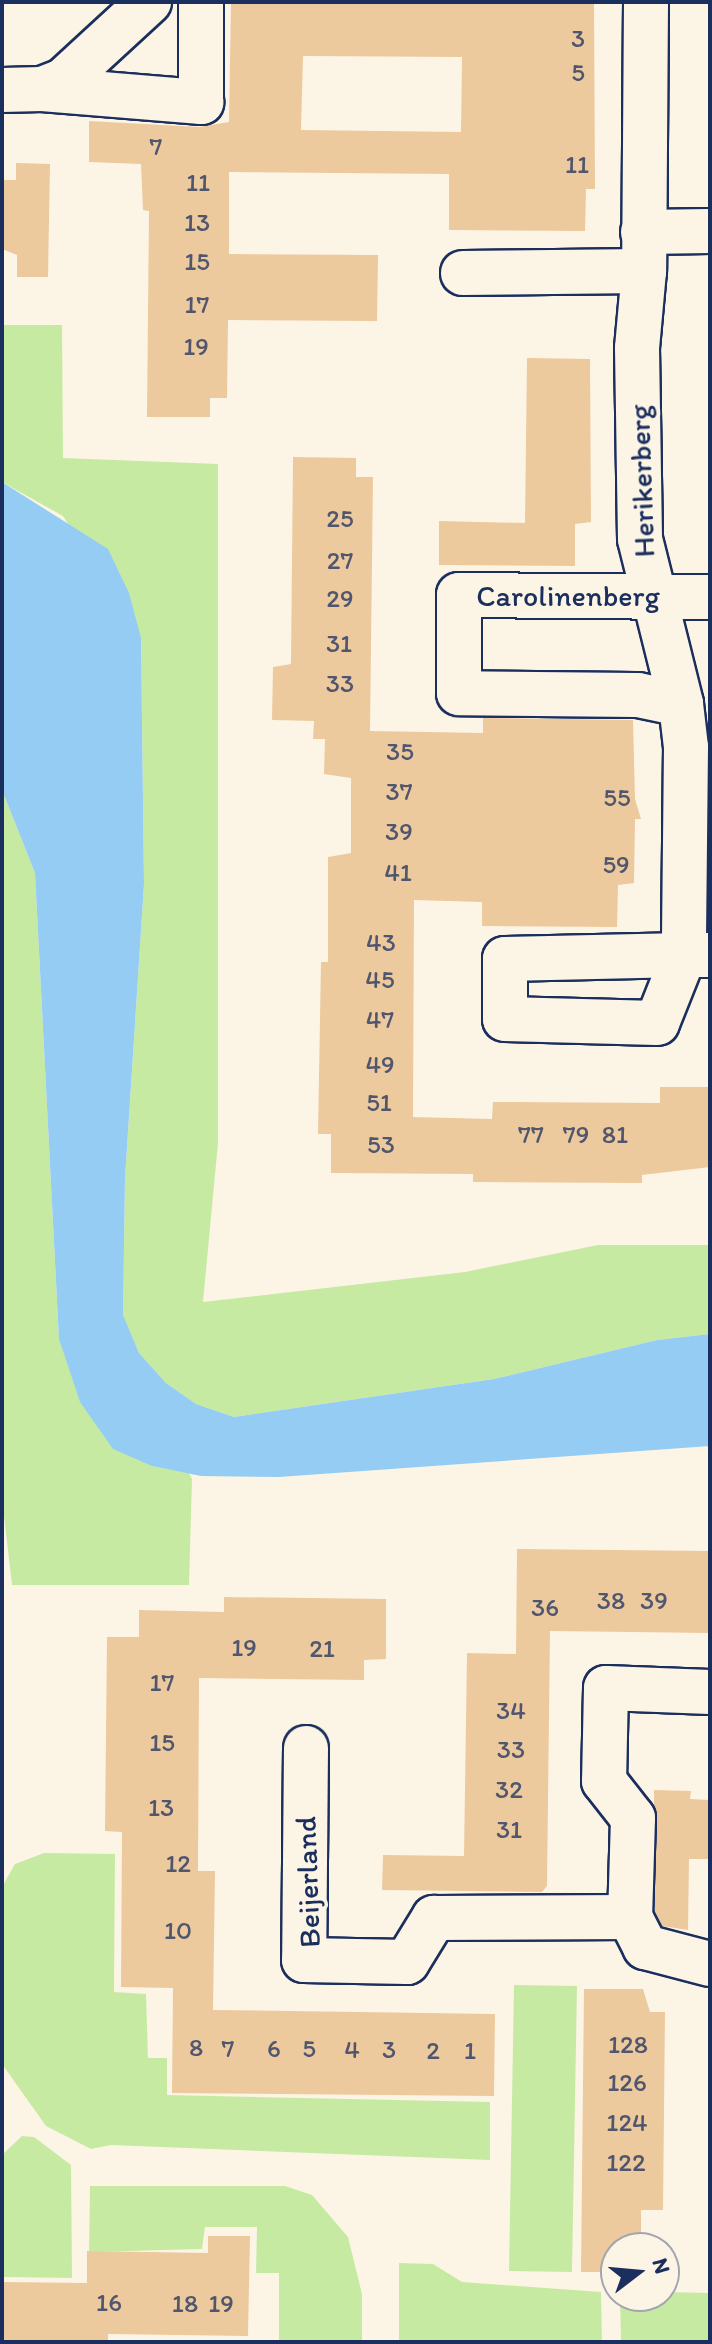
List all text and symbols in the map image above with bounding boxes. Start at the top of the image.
house number: 3 [571,23,585,55]
house number: 5 [571,57,585,89]
house number: 7 [150,131,162,163]
house number: 11 [565,149,589,181]
house number: 11 [186,167,210,199]
house number: 13 [184,207,210,239]
house number: 15 [184,246,210,278]
house number: 17 [185,289,209,321]
house number: 19 [183,331,209,363]
street label: Herikerberg [621,404,663,558]
house number: 25 [326,503,354,535]
house number: 27 [327,545,353,577]
street label: Carolinenberg [476,578,660,614]
house number: 29 [326,583,354,615]
house number: 31 [326,628,352,660]
house number: 33 [326,668,354,700]
house number: 35 [386,736,414,768]
house number: 37 [385,776,413,808]
house number: 55 [603,782,631,814]
house number: 39 [385,816,413,848]
house number: 59 [602,849,630,881]
house number: 41 [384,857,412,889]
house number: 43 [366,927,396,959]
house number: 45 [365,964,395,996]
house number: 47 [366,1004,394,1036]
house number: 49 [365,1049,395,1081]
house number: 51 [366,1087,392,1119]
house number: 77 [518,1119,544,1151]
house number: 79 [563,1119,589,1151]
house number: 81 [602,1119,628,1151]
house number: 53 [367,1129,395,1161]
house number: 38 [597,1585,625,1617]
house number: 39 [640,1585,668,1617]
house number: 36 [531,1592,559,1624]
house number: 19 [231,1632,257,1664]
house number: 21 [309,1633,335,1665]
house number: 17 [150,1667,174,1699]
house number: 34 [496,1695,526,1727]
house number: 15 [149,1727,175,1759]
house number: 33 [497,1734,525,1766]
house number: 32 [495,1774,523,1806]
house number: 13 [148,1792,174,1824]
house number: 31 [496,1814,522,1846]
street label: Beijerland [288,1816,328,1948]
house number: 12 [165,1848,191,1880]
house number: 10 [164,1915,192,1947]
house number: 128 [608,2029,648,2061]
house number: 8 [189,2032,203,2064]
house number: 7 [222,2033,234,2065]
house number: 6 [267,2033,281,2065]
house number: 5 [302,2033,316,2065]
house number: 4 [344,2034,360,2066]
house number: 3 [382,2034,396,2066]
house number: 2 [426,2035,440,2067]
house number: 1 [464,2035,476,2067]
house number: 126 [607,2067,647,2099]
house number: 124 [606,2107,648,2139]
house number: 122 [606,2147,646,2179]
north arrow [600,2232,680,2312]
text: N [647,2255,677,2277]
house number: 16 [96,2287,122,2319]
house number: 18 [172,2288,198,2320]
house number: 19 [208,2288,234,2320]

